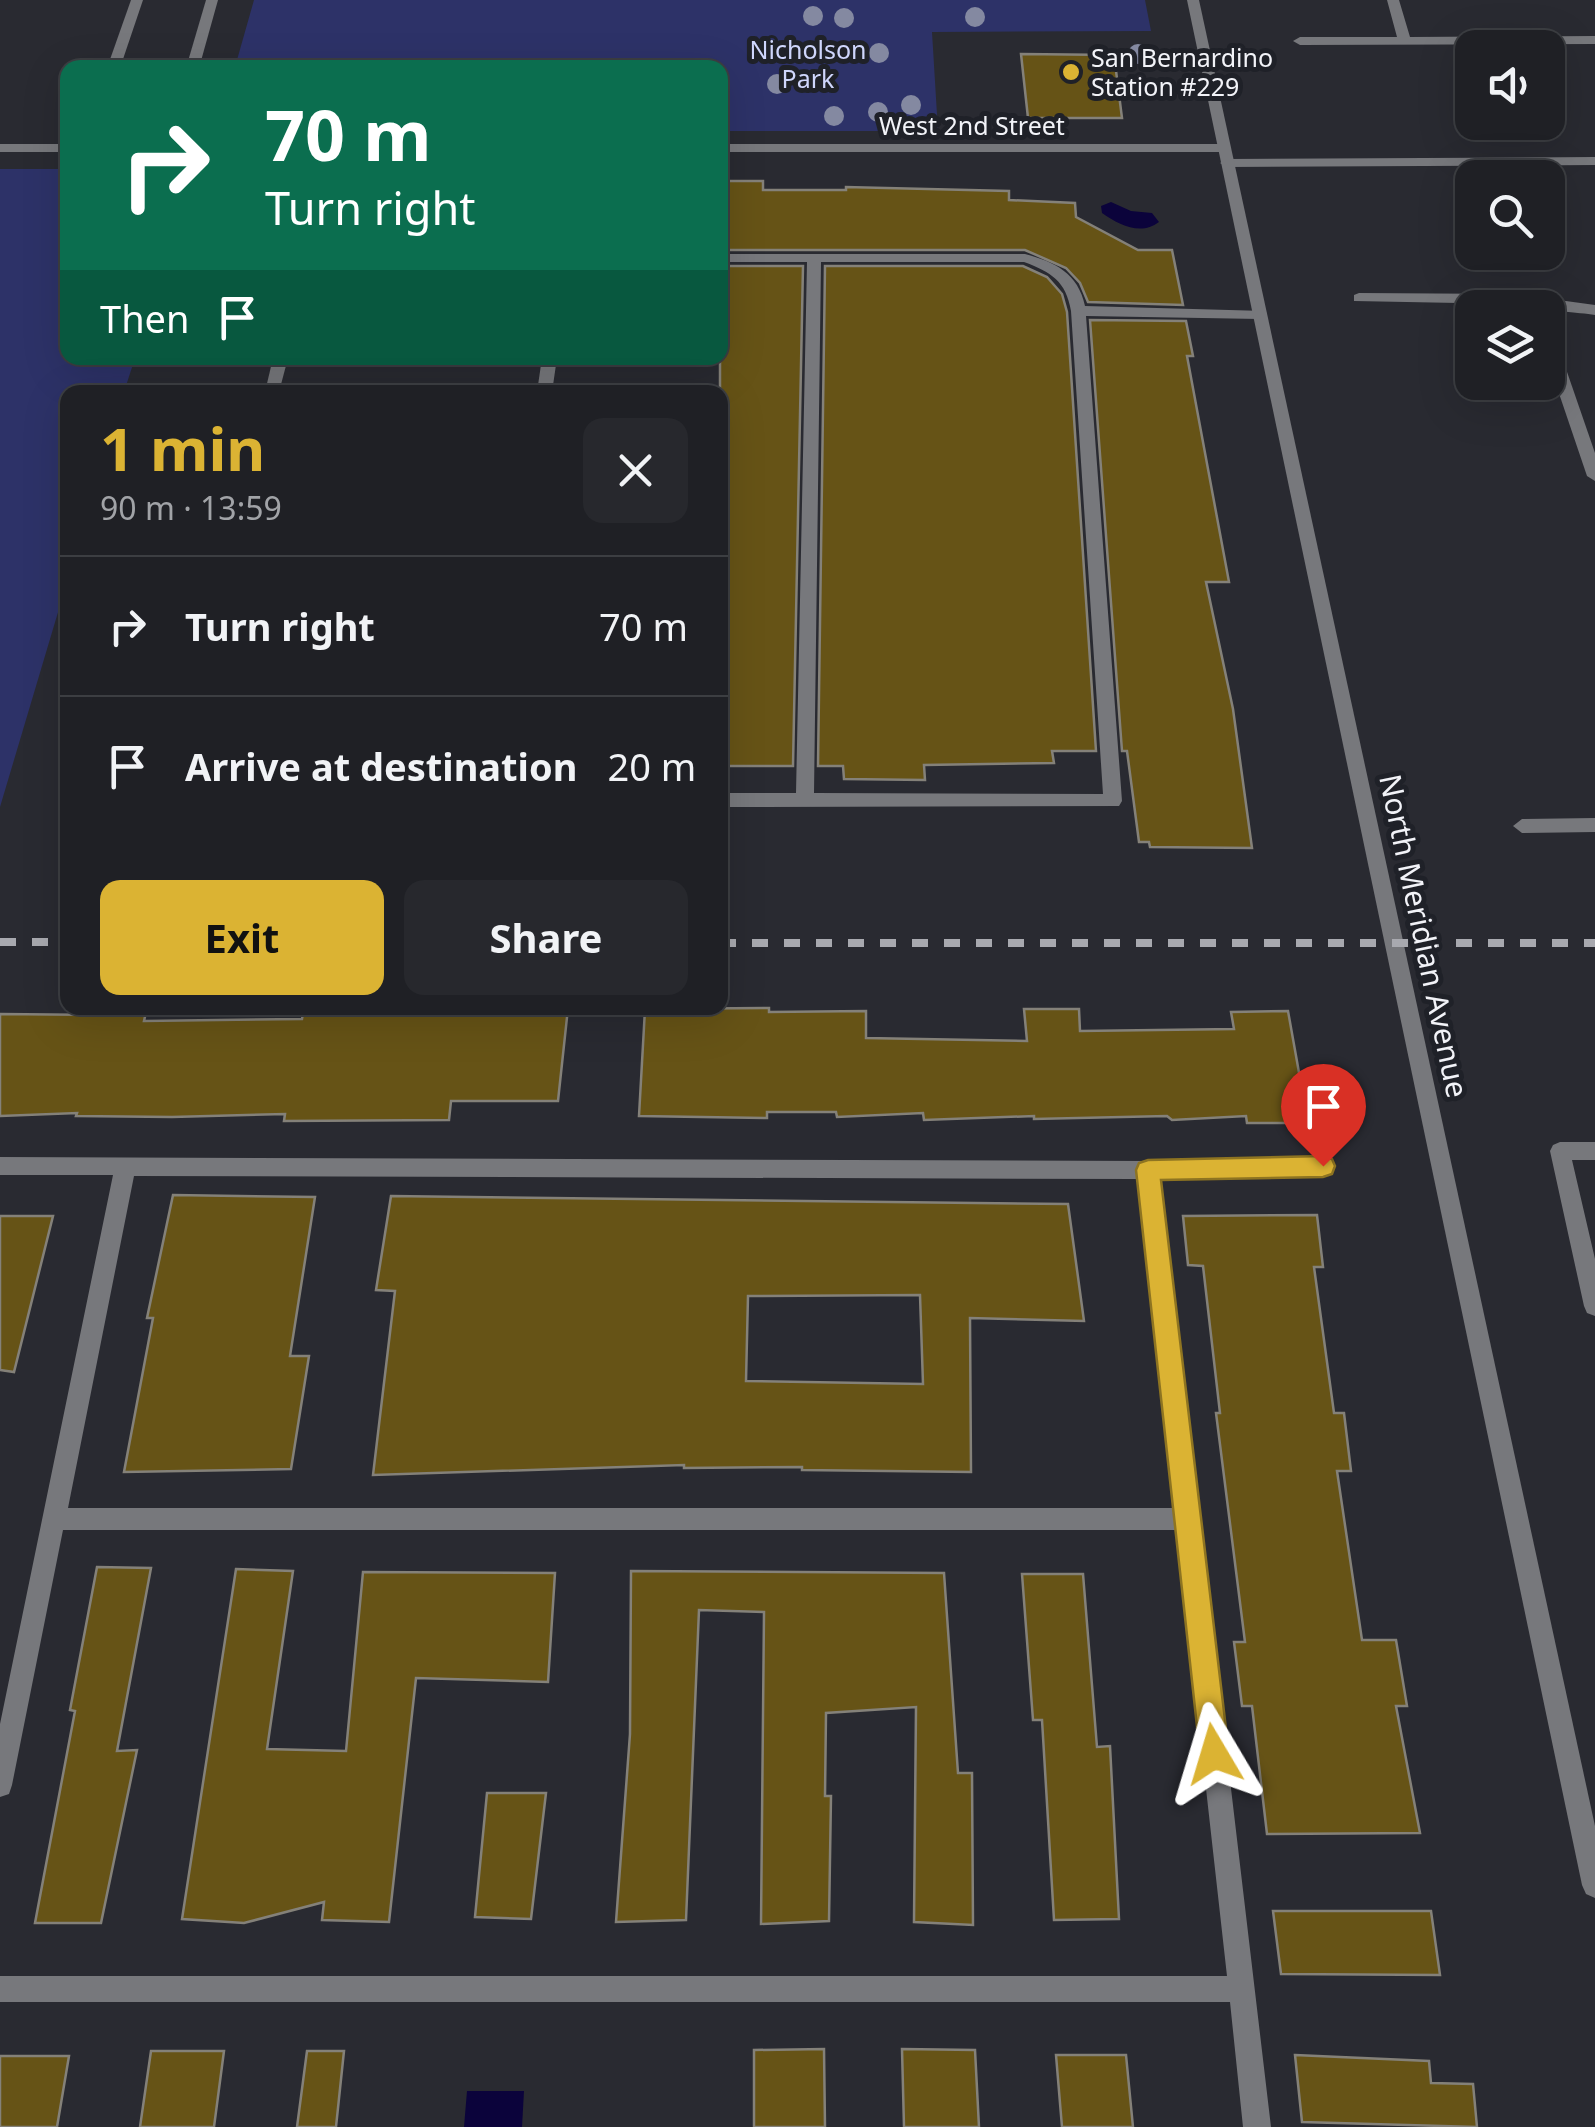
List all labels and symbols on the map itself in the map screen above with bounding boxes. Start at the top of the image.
park label: Nicholson Park [749,32,867,95]
place label: San Bernardino Station #229 [1091,40,1273,103]
marker: San Bernardino Station #229 [1060,61,1082,83]
street label: West 2nd Street [879,108,1065,142]
street label: North Meridian Avenue [1370,770,1479,1101]
pin [1281,1064,1366,1167]
position arrow [1162,1702,1266,1806]

